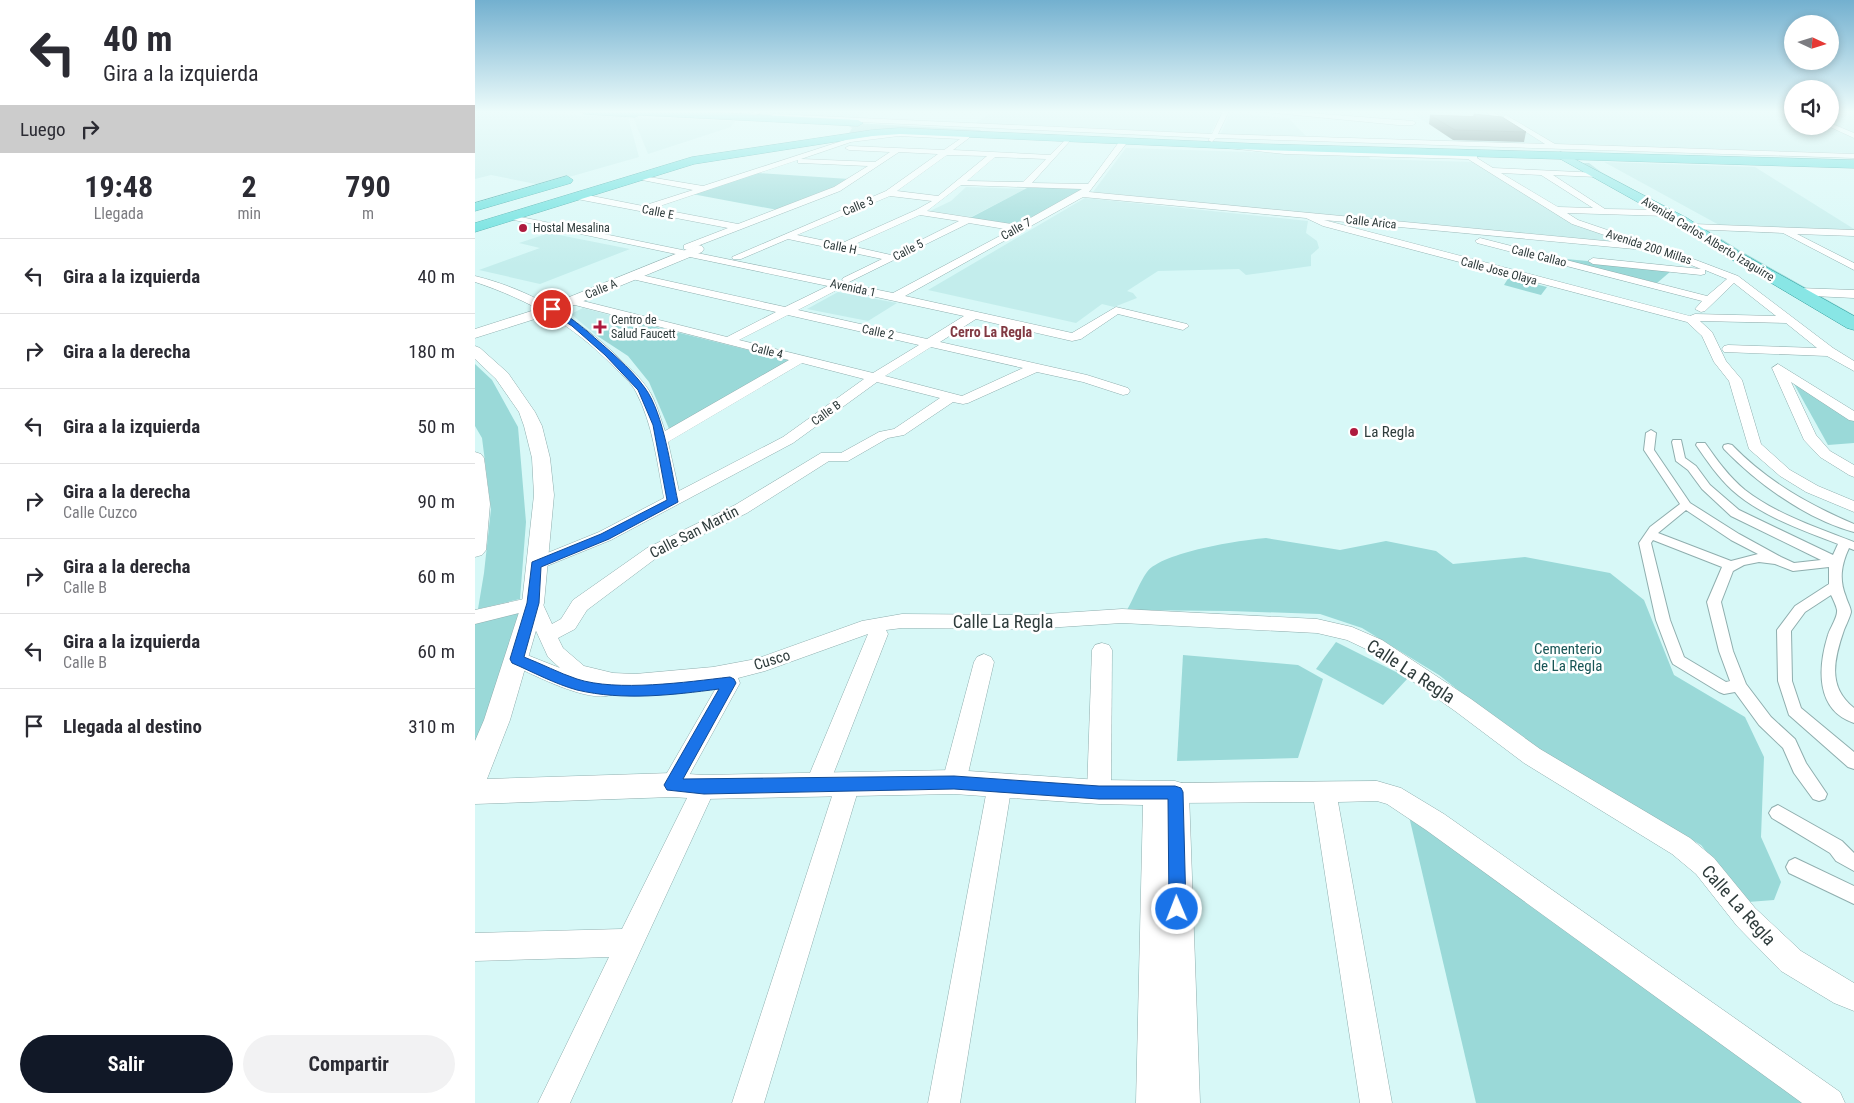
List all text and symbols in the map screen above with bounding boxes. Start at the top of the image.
north arrow [1784,15,1839,70]
map controls [1784,15,1839,135]
text: 40 m [103,19,172,60]
icon: left [20,20,85,85]
text: Gira a la izquierda [103,61,259,86]
button: sound [1784,80,1839,135]
icon: right [76,115,104,143]
text: Luego [20,118,66,141]
text: 19:48 [84,169,153,204]
text: 2 [242,169,257,204]
text: 790 [345,169,391,204]
street label: Calle 3 [840,193,876,219]
street label: Avenida Carlos Alberto Izaguirre [1639,194,1777,284]
street label: Calle E [641,202,675,222]
text: Llegada [94,204,144,223]
text: min [237,204,261,223]
text: m [362,204,374,223]
street label: Calle Arica [1345,212,1397,232]
street label: Calle 7 [998,215,1034,243]
place label: Hostal Mesalina [533,221,610,235]
marker: Hostal Mesalina [517,222,529,234]
street label: Avenida 200 Millas [1604,227,1694,267]
street label: Calle 5 [890,236,926,264]
street label: Calle H [822,237,858,257]
street label: Calle Callao [1510,242,1568,270]
street label: Calle Jose Olaya [1459,254,1539,288]
icon: left [20,262,48,290]
text: Gira a la izquierda [63,265,200,288]
text: 40 m [418,265,455,288]
street label: Calle A [583,276,619,302]
street label: Avenida 1 [829,276,877,300]
pin [531,288,573,330]
icon: arrive [538,295,566,323]
place label: Centro de Salud Faucett [611,313,676,341]
marker: Centro de Salud Faucett [593,320,607,334]
street label: Calle 2 [861,322,895,342]
district label: Cerro La Regla [950,324,1032,340]
icon: right [20,337,48,365]
text: Gira a la derecha [63,340,190,363]
text: 180 m [408,340,455,363]
street label: Calle 4 [750,340,784,362]
street label: Calle B [809,398,843,428]
icon: left [20,412,48,440]
text: Gira a la izquierda [63,415,200,438]
text: 50 m [418,415,455,438]
place label: La Regla [1364,423,1415,441]
marker: La Regla [1348,426,1360,438]
text: Gira a la derecha [63,480,190,503]
icon: right [20,487,48,515]
text: 90 m [418,490,455,513]
street label: Calle San Martin [647,502,741,562]
text: Calle Cuzco [63,503,137,522]
text: Gira a la derecha [63,555,190,578]
icon: right [20,562,48,590]
text: 60 m [418,565,455,588]
text: Calle B [63,578,107,597]
street label: Calle La Regla [953,611,1053,632]
text: Gira a la izquierda [63,630,200,653]
street label: Calle La Regla [1363,635,1459,707]
icon: left [20,637,48,665]
text: 60 m [418,640,455,663]
park label: Cementerio de La Regla [1534,640,1602,675]
street label: Cusco [752,646,792,674]
text: Calle B [63,653,107,672]
icon: arrive [20,712,48,740]
text: Llegada al destino [63,715,202,738]
text: 310 m [408,715,455,738]
street label: Calle La Regla [1698,861,1780,949]
position arrow [1150,882,1202,934]
button: Salir [20,1035,233,1093]
button: Compartir [243,1035,455,1093]

